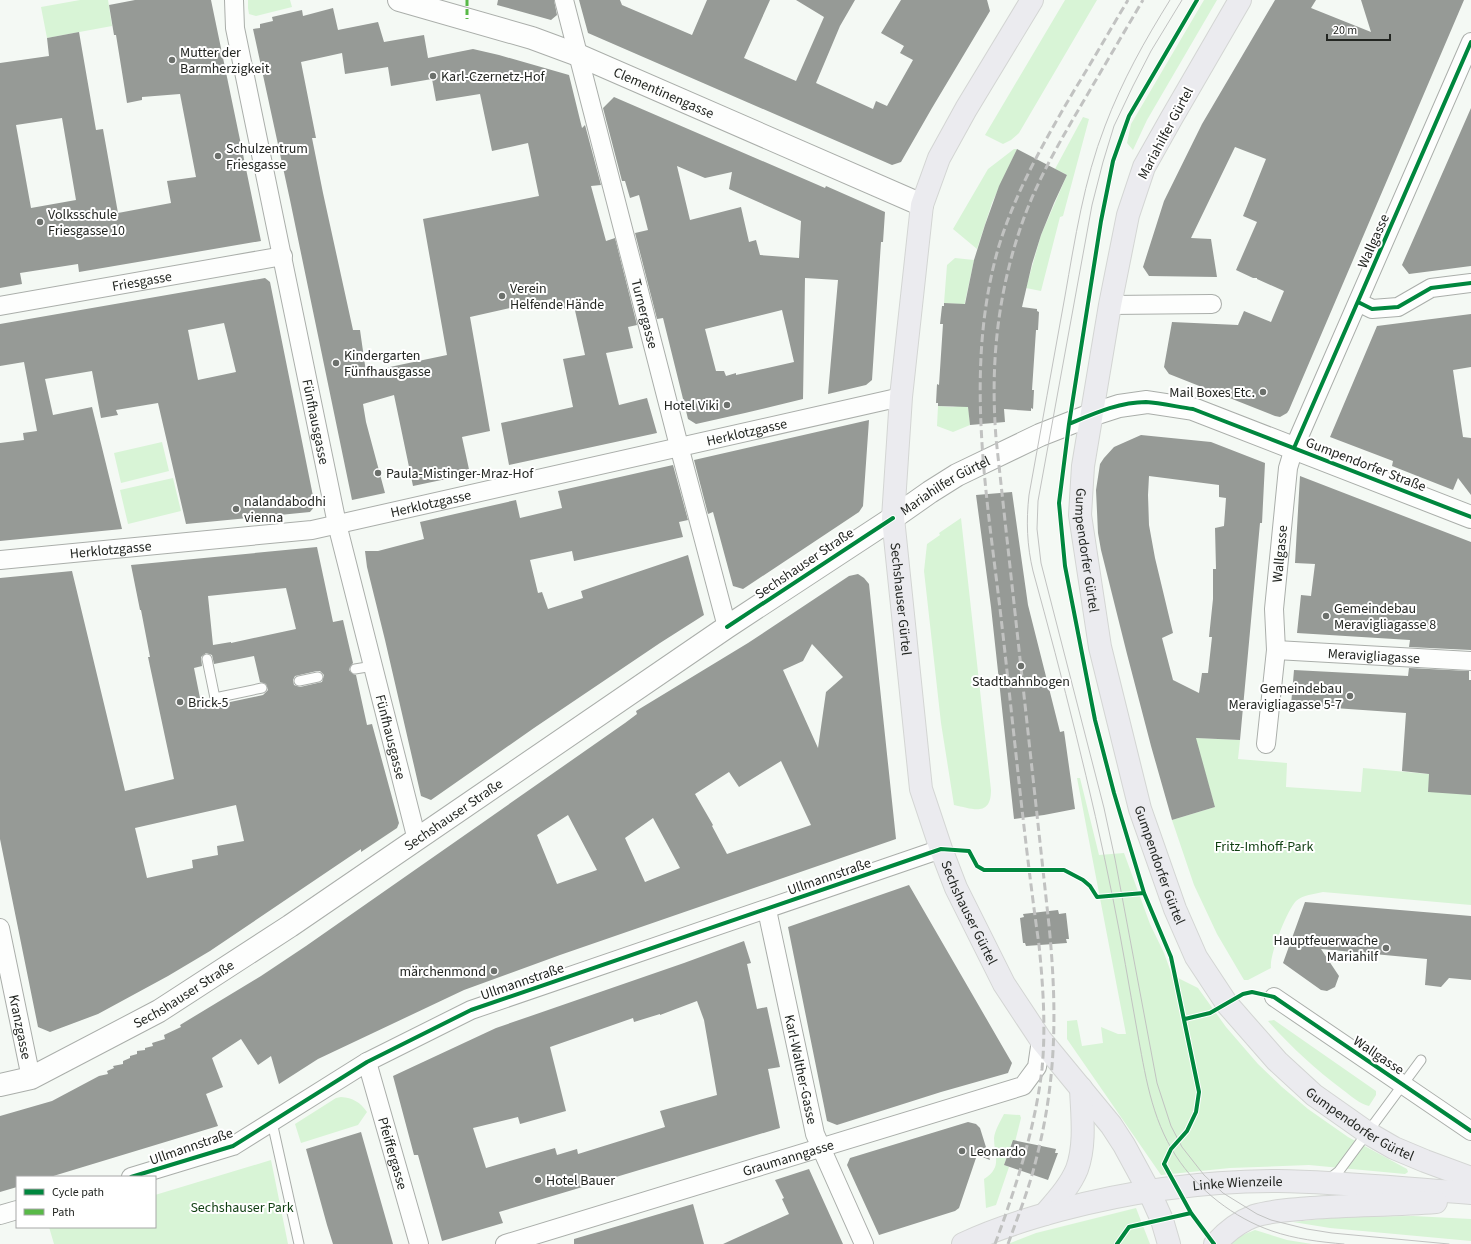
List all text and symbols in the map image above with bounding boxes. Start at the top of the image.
scale bar [1327,16,1390,42]
text: 20 m [1333,22,1357,39]
place label: Mutter der Barmherzigkeit [180,43,270,79]
marker: Mutter der Barmherzigkeit [167,55,177,65]
street label: Clementinengasse [610,63,717,124]
place label: Karl-Czernetz-Hof [441,67,546,87]
marker: Karl-Czernetz-Hof [428,71,438,81]
street label: Mariahilfer Gürtel [1133,83,1199,183]
place label: Schulzentrum Friesgasse [226,139,308,175]
marker: Schulzentrum Friesgasse [213,151,223,161]
place label: Volksschule Friesgasse 10 [48,205,125,241]
street label: Wallgasse [1353,211,1395,272]
marker: Volksschule Friesgasse 10 [35,217,45,227]
street label: Friesgasse [111,267,173,297]
street label: Turnergasse [625,277,663,351]
place label: Verein Helfende Hände [510,279,604,315]
marker: Verein Helfende Hände [497,291,507,301]
place label: Kindergarten Fünfhausgasse [344,346,431,382]
marker: Kindergarten Fünfhausgasse [331,358,341,368]
street label: Fünfhausgasse [296,377,334,467]
place label: Mail Boxes Etc. [1169,383,1255,403]
marker: Mail Boxes Etc. [1258,387,1268,397]
place label: Hotel Viki [664,396,719,416]
marker: Hotel Viki [722,400,732,410]
street label: Herklotzgasse [705,414,789,452]
street label: Gumpendorfer Straße [1303,433,1429,497]
street label: Mariahilfer Gürtel [896,451,994,521]
place label: Paula-Mistinger-Mraz-Hof [386,464,534,484]
marker: Paula-Mistinger-Mraz-Hof [373,468,383,478]
street label: Herklotzgasse [389,485,473,523]
street label: Gumpendorfer Gürtel [1069,487,1104,614]
place label: nalandabodhi vienna [244,492,326,528]
marker: nalandabodhi vienna [231,504,241,514]
street label: Sechshauser Straße [751,523,858,604]
street label: Wallgasse [1268,524,1293,584]
street label: Herklotzgasse [69,536,152,564]
street label: Sechshauser Gürtel [885,542,916,657]
place label: Gemeindebau Meravigliagasse 8 [1334,599,1436,635]
marker: Gemeindebau Meravigliagasse 8 [1321,611,1331,621]
street label: Meravigliagasse [1327,644,1421,669]
marker: Stadtbahnbogen [1016,661,1026,671]
place label: Stadtbahnbogen [972,672,1070,692]
place label: Gemeindebau Meravigliagasse 5-7 [1229,679,1342,715]
marker: Gemeindebau Meravigliagasse 5-7 [1345,691,1355,701]
place label: Brick-5 [188,693,229,713]
street label: Fünfhausgasse [370,693,410,782]
marker: Brick-5 [175,697,185,707]
street label: Sechshauser Straße [400,774,507,856]
street label: Gumpendorfer Gürtel [1129,803,1190,928]
park label: Fritz-Imhoff-Park [1215,837,1313,857]
street label: Ullmannstraße [785,853,874,901]
street label: Sechshauser Gürtel [935,858,1002,969]
place label: Hauptfeuerwache Mariahilf [1274,931,1379,967]
marker: Hauptfeuerwache Mariahilf [1381,943,1391,953]
street label: Sechshauser Straße [130,956,238,1034]
street label: Ullmannstraße [478,958,567,1006]
place label: märchenmond [399,962,486,982]
marker: märchenmond [489,966,499,976]
street label: Kranzgasse [3,993,36,1061]
street label: Karl-Walther-Gasse [779,1013,822,1126]
street label: Wallgasse [1349,1031,1408,1080]
street label: Gumpendorfer Gürtel [1301,1083,1417,1166]
street label: Pfeiffergasse [372,1115,412,1192]
street label: Ullmannstraße [147,1123,236,1171]
street label: Graumanngasse [740,1135,837,1182]
place label: Leonardo [970,1142,1026,1162]
marker: Leonardo [957,1146,967,1156]
place label: Hotel Bauer [546,1171,615,1191]
street label: Linke Wienzeile [1192,1172,1283,1196]
marker: Hotel Bauer [533,1175,543,1185]
legend [16,1176,156,1228]
text: Cycle path [52,1184,104,1201]
park label: Sechshauser Park [190,1198,294,1218]
text: Path [52,1204,75,1221]

